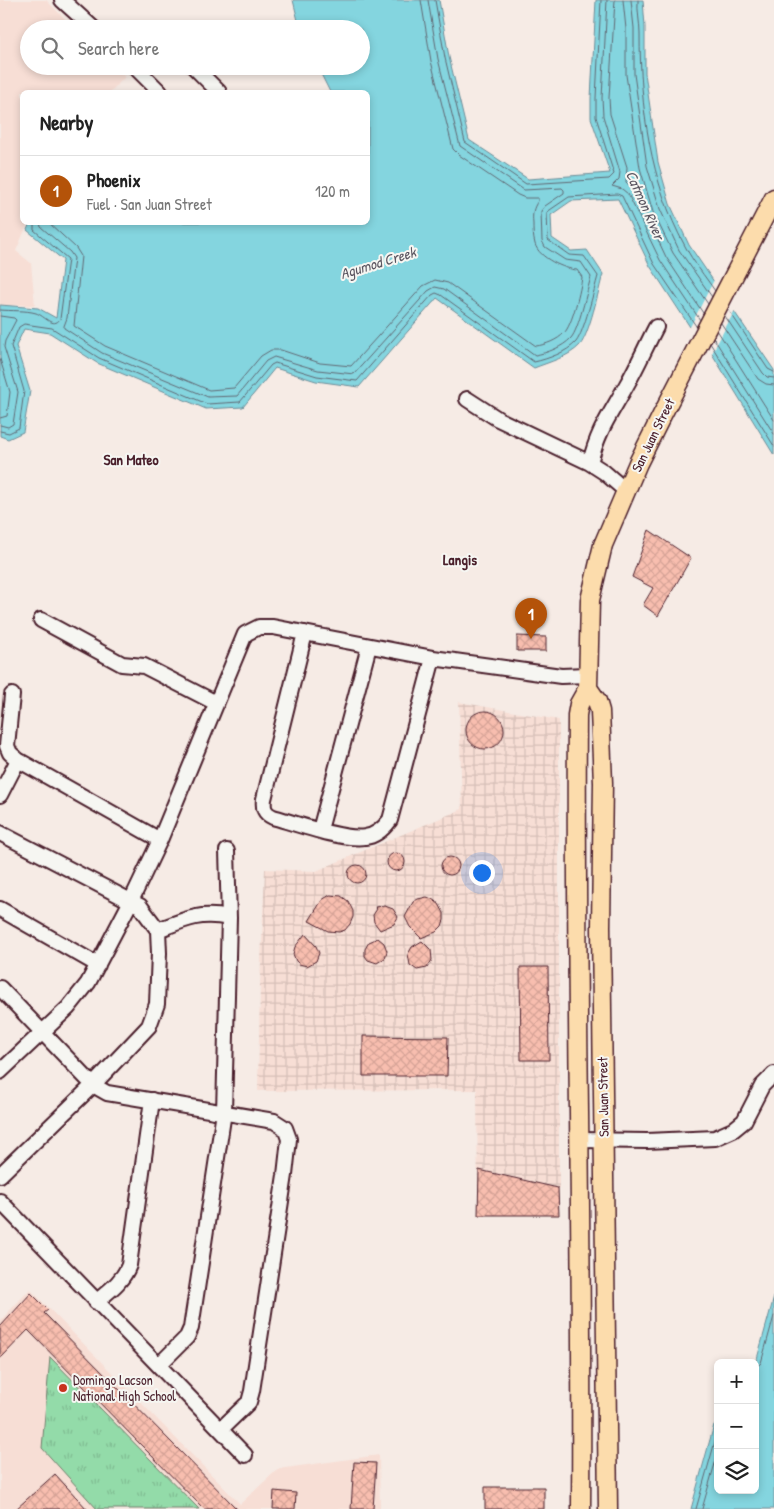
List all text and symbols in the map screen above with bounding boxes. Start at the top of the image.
search box [20,20,370,75]
icon: search [38,34,66,62]
text: Search here [78,35,159,61]
text: Nearby [40,108,93,137]
text: Phoenix [87,167,141,193]
water label: Catmon River [621,167,671,245]
text: 1 [53,180,59,202]
text: 120 m [315,180,350,202]
text: Fuel · San Juan Street [87,193,212,215]
water label: Agumod Creek [338,241,420,284]
street label: San Juan Street [627,395,679,475]
district label: San Mateo [104,449,158,470]
district label: Langis [443,549,477,571]
pin: 1 [515,598,547,639]
your location [469,860,495,886]
street label: San Juan Street [592,1057,613,1137]
map controls [714,1359,759,1494]
button: + [714,1359,759,1404]
place label: Domingo Lacson National High School [73,1370,176,1406]
marker: Domingo Lacson National High School [57,1382,69,1394]
button: − [714,1404,759,1449]
button: layers [714,1449,759,1494]

